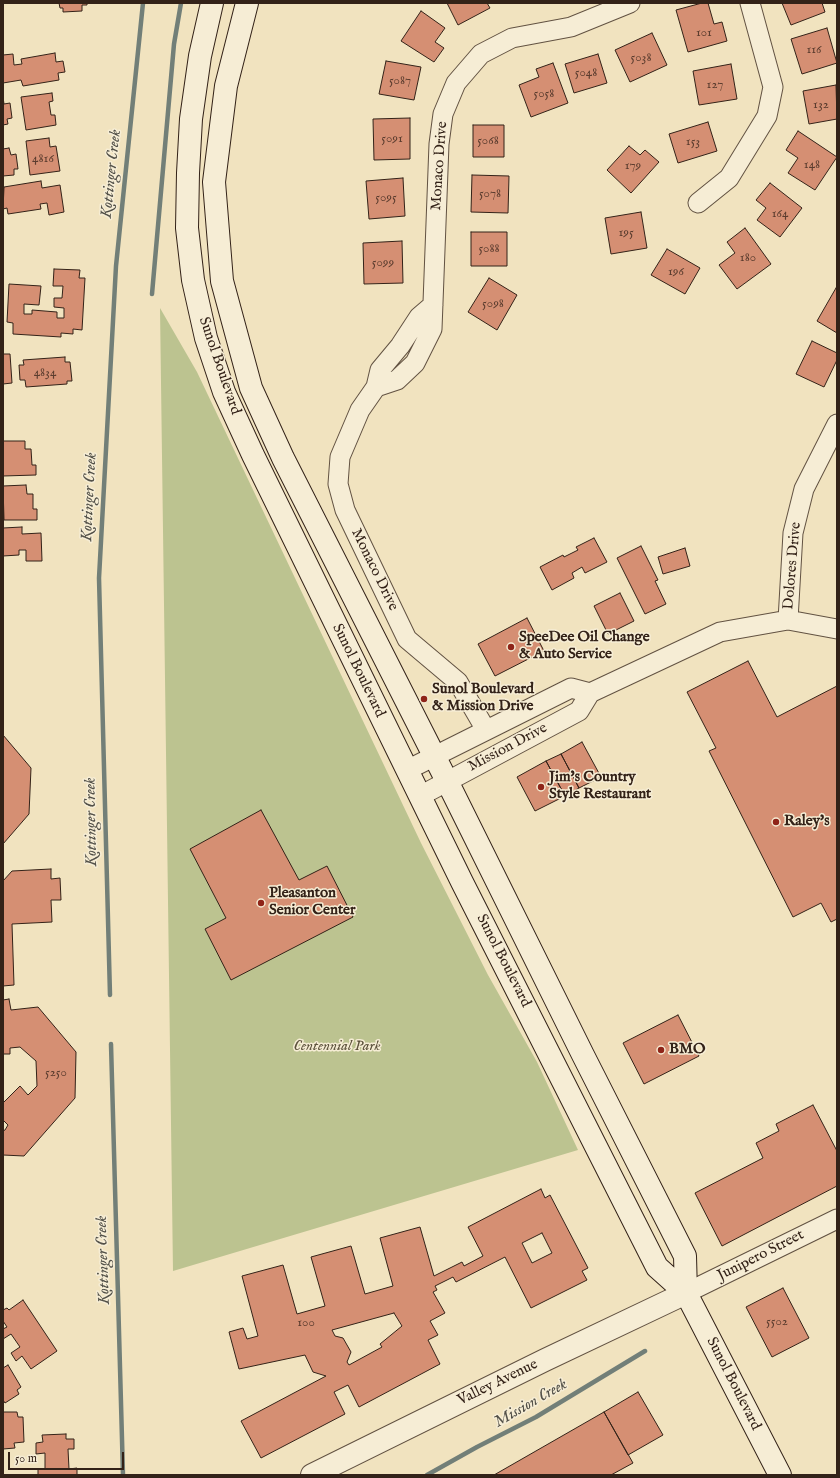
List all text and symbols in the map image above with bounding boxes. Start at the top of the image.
house number: 101 [696,25,712,41]
house number: 116 [806,42,822,58]
house number: 5038 [631,50,651,66]
house number: 5048 [575,65,597,81]
house number: 5087 [389,73,411,89]
house number: 127 [707,77,723,93]
house number: 5058 [534,86,554,102]
house number: 132 [813,97,829,113]
street label: Monaco Drive [428,121,452,211]
water label: Kottinger Creek [98,129,126,219]
house number: 5091 [381,131,403,147]
house number: 5068 [477,133,499,149]
house number: 153 [686,134,700,150]
house number: 4816 [32,151,54,167]
house number: 148 [804,157,820,173]
house number: 179 [625,158,641,174]
house number: 5078 [479,186,501,202]
house number: 5095 [375,190,397,206]
house number: 164 [772,206,788,222]
house number: 195 [618,225,634,241]
house number: 5088 [478,241,500,257]
house number: 180 [740,250,756,266]
house number: 5099 [372,255,394,271]
house number: 196 [668,264,684,280]
house number: 5098 [482,296,504,312]
street label: Sunol Boulevard [194,315,244,417]
house number: 4834 [34,365,56,381]
water label: Kottinger Creek [78,452,102,542]
street label: Dolores Drive [780,521,806,611]
street label: Monaco Drive [346,526,402,614]
street label: Sunol Boulevard [328,621,388,721]
place label: SpeeDee Oil Change & Auto Service [519,629,650,664]
marker: SpeeDee Oil Change & Auto Service [506,642,516,652]
place label: Sunol Boulevard & Mission Drive [432,681,534,716]
marker: Sunol Boulevard & Mission Drive [419,694,429,704]
street label: Mission Drive [465,720,551,776]
place label: Jim's Country Style Restaurant [549,769,651,804]
water label: Kottinger Creek [82,777,102,867]
marker: Jim's Country Style Restaurant [536,782,546,792]
place label: Raley's [784,813,829,831]
marker: Raley's [771,817,781,827]
place label: Pleasanton Senior Center [269,885,355,920]
marker: Pleasanton Senior Center [256,898,266,908]
street label: Sunol Boulevard [472,911,534,1011]
park label: Centennial Park [294,1038,380,1056]
place label: BMO [669,1041,705,1059]
marker: BMO [656,1045,666,1055]
house number: 5250 [45,1065,67,1081]
water label: Kottinger Creek [93,1215,115,1305]
street label: Junipero Street [715,1227,807,1285]
house number: 5502 [766,1314,788,1330]
house number: 100 [297,1315,315,1331]
street label: Sunol Boulevard [702,1334,764,1434]
street label: Valley Avenue [455,1356,541,1410]
water label: Mission Creek [491,1375,571,1433]
scale bar [10,1444,126,1470]
text: 50 m [15,1451,37,1466]

